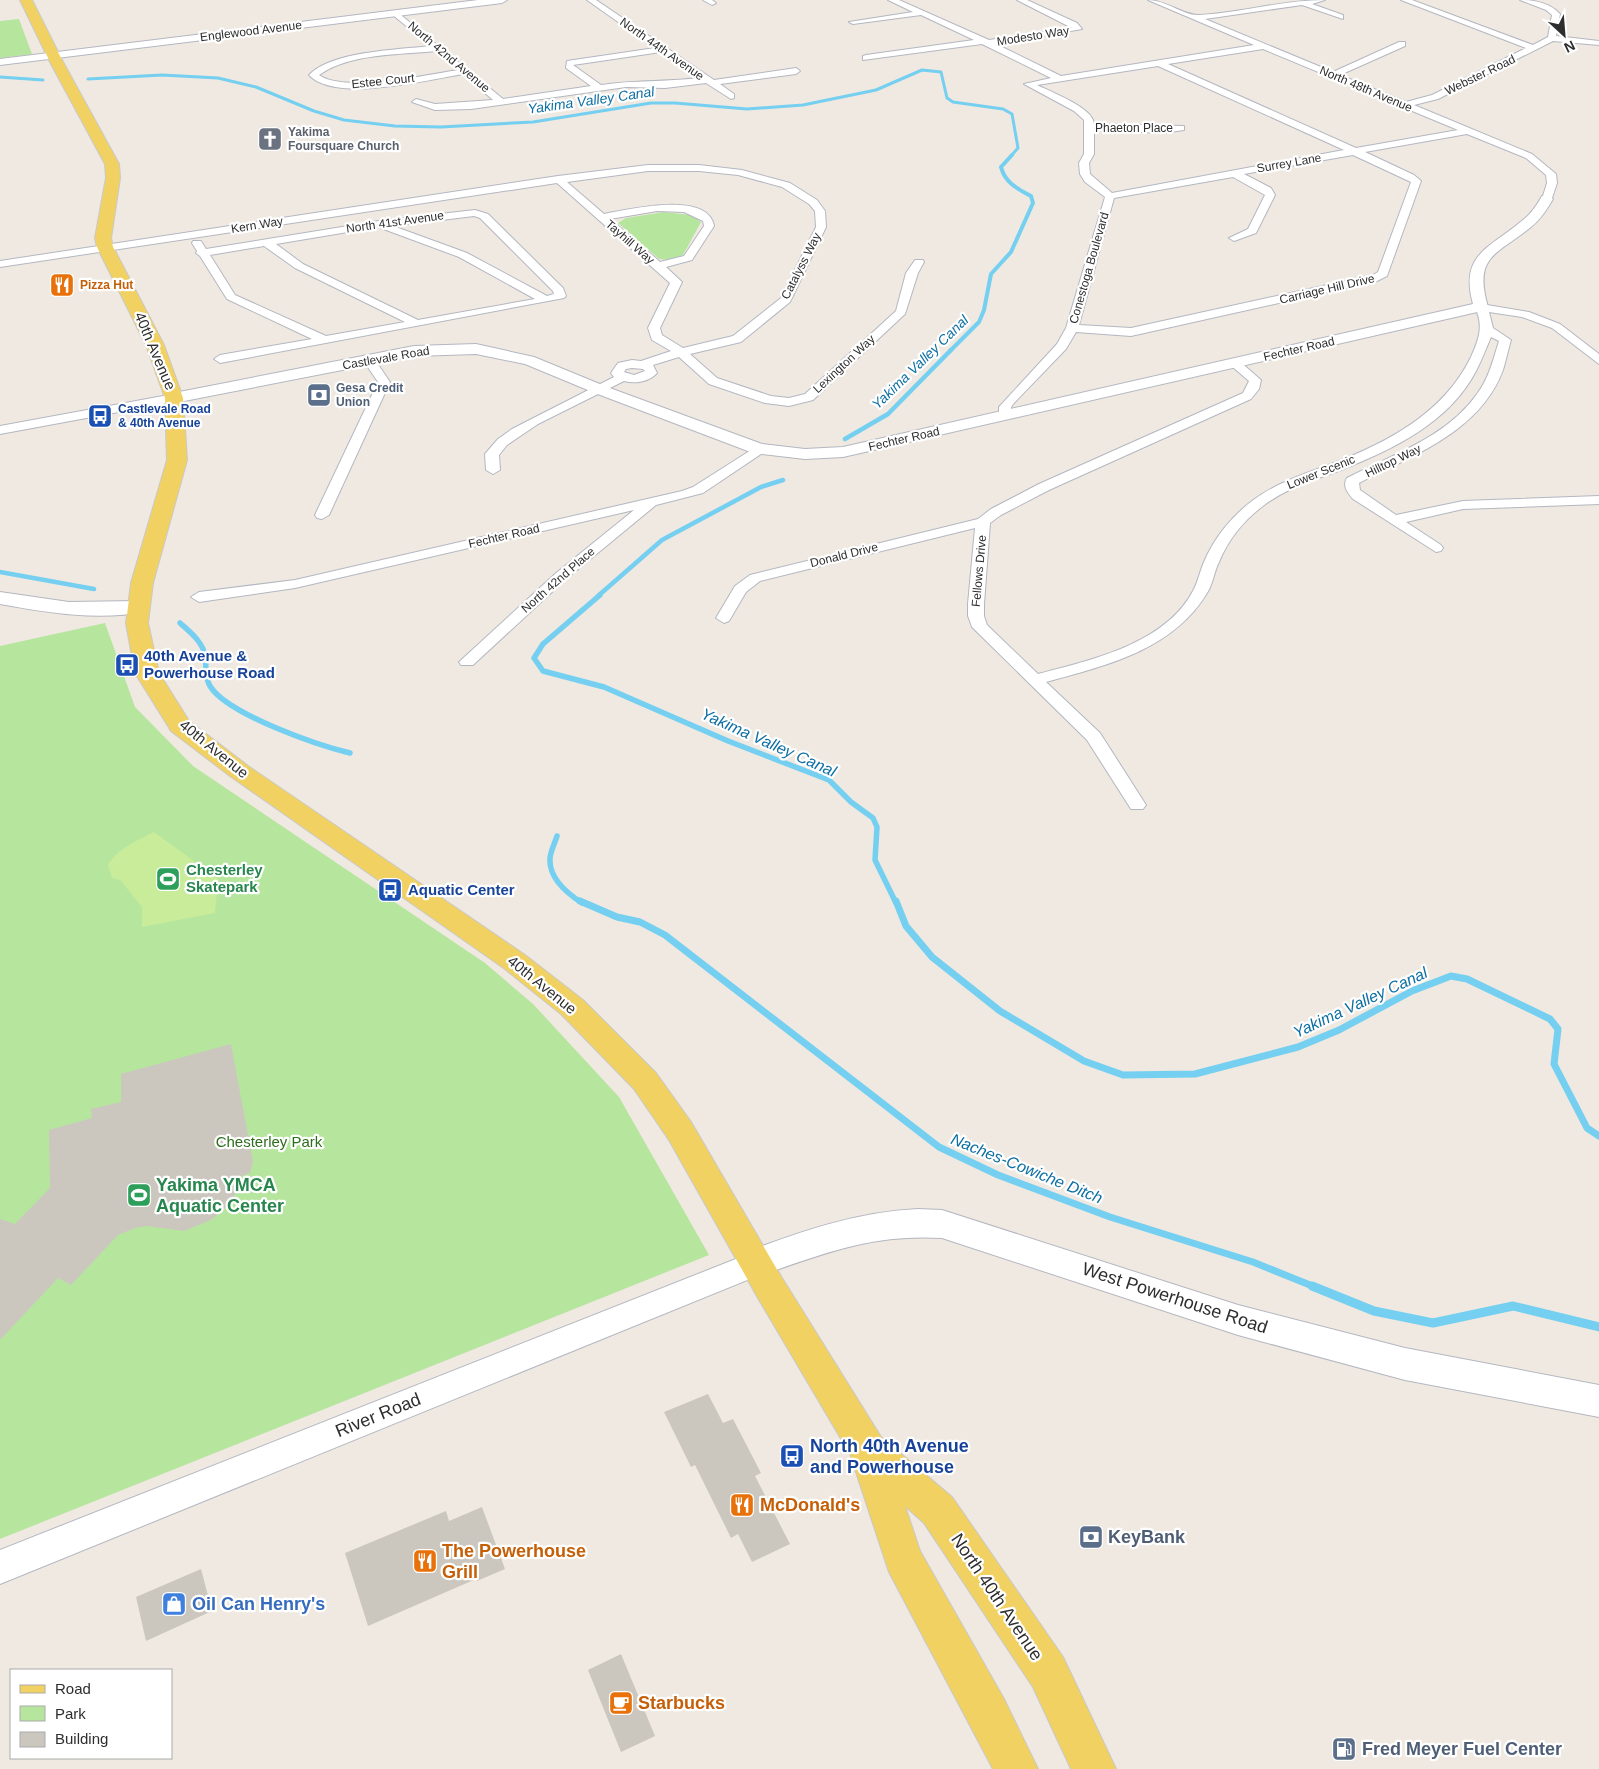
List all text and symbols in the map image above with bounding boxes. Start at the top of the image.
north arrow [1539,10,1589,60]
street label: North 44th Avenue [617,15,707,83]
street label: Englewood Avenue [199,18,303,44]
street label: North 42nd Avenue [405,19,493,96]
street label: Modesto Way [996,23,1070,49]
text: N [1562,37,1578,56]
street label: Webster Road [1443,52,1517,98]
street label: North 48th Avenue [1318,63,1415,115]
street label: Estee Court [351,71,416,91]
water label: Yakima Valley Canal [527,83,656,117]
street label: Phaeton Place [1095,121,1173,135]
place label: Yakima Foursquare Church [288,125,399,153]
church icon: Yakima Foursquare Church [257,126,283,152]
street label: Surrey Lane [1256,150,1323,176]
street label: North 41st Avenue [345,208,445,236]
street label: Conestoga Boulevard [1066,211,1112,325]
street label: Kern Way [230,214,284,236]
street label: Tayhill Way [603,217,657,267]
street label: Catalyss Way [778,230,824,302]
street label: Carriage Hill Drive [1278,271,1376,307]
restaurant icon: Pizza Hut [49,272,75,298]
place label: Pizza Hut [80,278,133,292]
street label: 40th Avenue [131,309,180,392]
water label: Yakima Valley Canal [869,311,972,412]
street label: Lexington Way [810,332,878,396]
street label: Fechter Road [1262,334,1336,364]
street label: Castlevale Road [341,343,431,373]
place label: Gesa Credit Union [336,381,403,409]
bank icon: Gesa Credit Union [306,382,332,408]
place label: Castlevale Road & 40th Avenue [118,402,211,430]
bus stop icon: Castlevale Road & 40th Avenue [87,403,113,429]
street label: Fechter Road [867,424,941,454]
street label: Hilltop Way [1363,442,1423,480]
street label: Lower Scenic [1285,452,1357,492]
street label: Fechter Road [467,521,541,551]
street label: Fellows Drive [969,534,989,607]
street label: Donald Drive [809,540,880,570]
street label: North 42nd Place [518,544,598,616]
place label: 40th Avenue & Powerhouse Road [144,647,275,681]
bus stop icon: 40th Avenue & Powerhouse Road [114,652,140,678]
water label: Yakima Valley Canal [699,705,839,780]
street label: 40th Avenue [177,716,252,781]
place label: Chesterley Skatepark [186,861,263,895]
sports icon: Chesterley Skatepark [155,866,181,892]
bus stop icon: Aquatic Center [377,877,403,903]
place label: Aquatic Center [408,881,515,898]
street label: 40th Avenue [505,952,580,1017]
water label: Yakima Valley Canal [1291,964,1430,1041]
water label: Naches-Cowiche Ditch [949,1130,1105,1207]
park label: Chesterley Park [216,1133,323,1150]
place label: Yakima YMCA Aquatic Center [156,1175,284,1216]
sports icon: Yakima YMCA Aquatic Center [126,1182,152,1208]
street label: West Powerhouse Road [1080,1259,1270,1337]
street label: River Road [333,1389,423,1441]
place label: North 40th Avenue and Powerhouse [810,1436,969,1477]
bus stop icon: North 40th Avenue and Powerhouse [779,1443,805,1469]
restaurant icon: McDonald's [729,1492,755,1518]
place label: McDonald's [760,1495,860,1515]
bank icon: KeyBank [1078,1524,1104,1550]
place label: KeyBank [1108,1527,1186,1547]
street label: North 40th Avenue [947,1530,1047,1664]
place label: The Powerhouse Grill [442,1541,586,1582]
restaurant icon: The Powerhouse Grill [412,1548,438,1574]
shop icon: Oil Can Henry's [161,1591,187,1617]
place label: Oil Can Henry's [192,1594,325,1614]
legend [10,1669,172,1759]
text: Road [55,1680,91,1697]
cafe icon: Starbucks [608,1690,634,1716]
place label: Starbucks [638,1693,725,1713]
text: Park [55,1705,86,1722]
text: Building [55,1730,108,1747]
fuel station icon: Fred Meyer Fuel Center [1331,1736,1357,1762]
place label: Fred Meyer Fuel Center [1362,1739,1562,1759]

